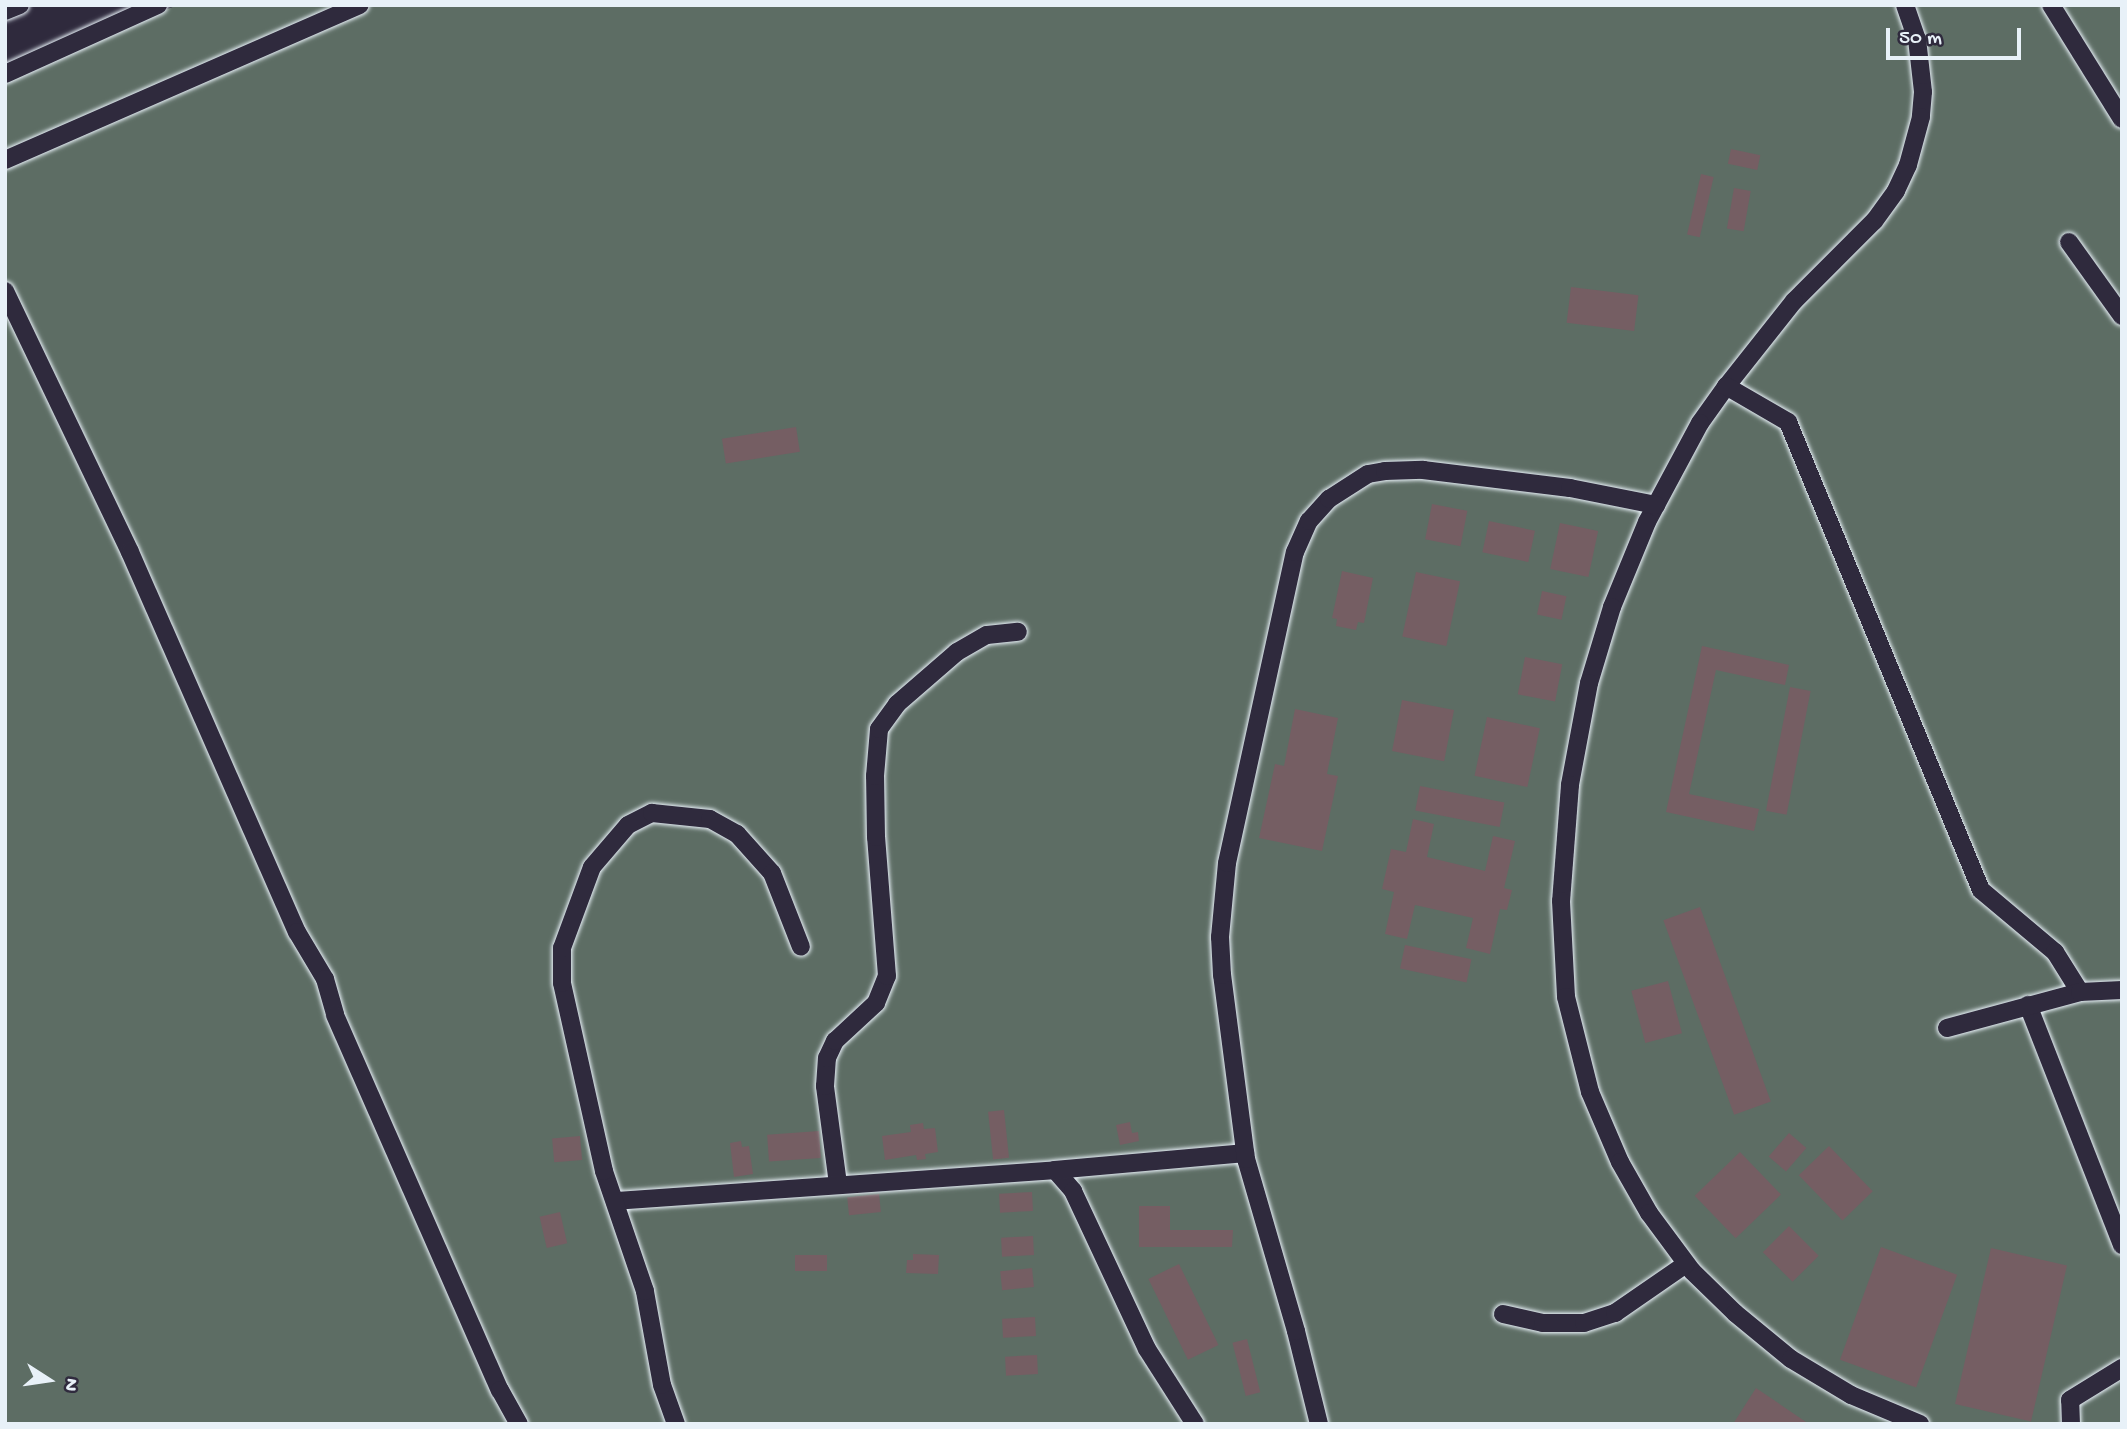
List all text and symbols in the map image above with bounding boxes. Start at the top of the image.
scale bar [1889,14,2024,58]
text: 50 m [1899,27,1942,52]
north arrow [14,1345,84,1415]
text: N [57,1376,83,1393]

